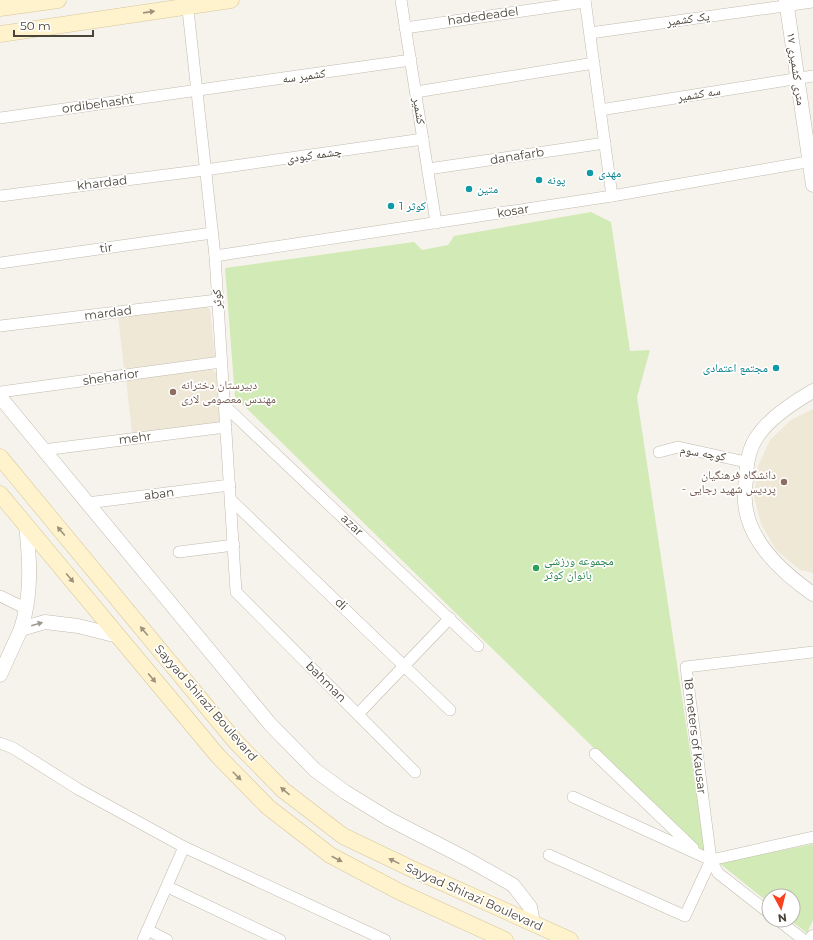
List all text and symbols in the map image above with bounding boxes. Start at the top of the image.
street label: hadedeadel [446,3,519,28]
street label: یک کشمیر [664,8,711,29]
one-way arrow [143,9,156,15]
scale bar [14,12,93,38]
text: 50 m [20,18,51,33]
street label: ۱۷ متری کشمیری [784,31,809,106]
street label: کشمیر سه [281,65,327,86]
street label: سه کشمیر [675,83,722,105]
street label: ordibehasht [61,91,135,116]
street label: کشمیر [410,95,429,126]
street label: چشمه کبودی [285,143,343,166]
street label: danafarb [489,144,545,167]
place label: مهدی [598,165,621,180]
marker: مهدی [585,168,595,178]
street label: khardad [76,172,128,193]
place label: پونه [547,172,566,187]
marker: پونه [534,175,544,185]
place label: متین [477,181,498,196]
marker: متین [464,184,474,194]
place label: کوثر 1 [399,198,426,213]
marker: کوثر 1 [386,201,396,211]
street label: kosar [496,201,530,220]
street label: tir [98,239,114,256]
street label: کوثر [208,289,225,310]
street label: mardad [83,302,133,323]
place label: مجتمع اعتمادی [703,360,768,375]
marker: مجتمع اعتمادی [771,363,781,373]
street label: sheharior [82,365,140,388]
place label: دبیرستان دخترانه مهندس معصومی لاری [181,377,276,406]
marker: دبیرستان دخترانه مهندس معصومی لاری [168,387,178,397]
street label: mehr [118,428,152,447]
street label: کوچه سوم [679,441,727,465]
place label: دانشگاه فرهنگیان - پردیس شهید رجایی [682,467,776,496]
marker: دانشگاه فرهنگیان - پردیس شهید رجایی [779,477,789,487]
street label: aban [143,484,175,503]
street label: azar [338,511,367,539]
one-way arrow [56,525,65,536]
place label: مجموعه ورزشی بانوان کوثر [543,553,614,582]
marker: مجموعه ورزشی بانوان کوثر [531,563,541,573]
one-way arrow [65,572,74,583]
street label: di [332,594,351,613]
one-way arrow [31,621,44,627]
one-way arrow [139,625,148,636]
street label: Sayyad Shirazi Boulevard [152,642,261,764]
street label: bahman [303,658,350,705]
one-way arrow [148,672,157,683]
street label: 18 meters of Kausar [681,677,710,795]
one-way arrow [232,771,242,781]
one-way arrow [280,786,291,795]
one-way arrow [331,856,343,862]
one-way arrow [388,858,400,864]
street label: Sayyad Shirazi Boulevard [403,859,545,934]
north arrow [761,888,801,928]
text: N [777,910,787,925]

